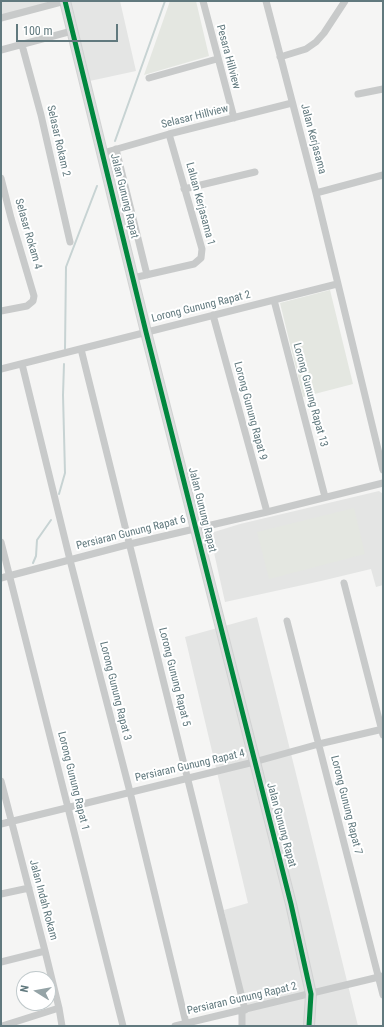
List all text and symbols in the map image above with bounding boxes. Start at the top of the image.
scale bar [18,16,120,42]
street label: Pesara Hillview [213,23,243,91]
text: 100 m [23,24,53,38]
street label: Selasar Hillview [160,102,230,132]
street label: Jalan Kerjasama [297,102,329,176]
street label: Selasar Rokam 2 [43,104,73,178]
street label: Jalan Gunung Rapat [107,152,141,240]
street label: Laluan Kerjasama 1 [183,161,217,247]
street label: Selasar Rokam 4 [12,197,44,271]
street label: Lorong Gunung Rapat 2 [150,288,252,326]
street label: Lorong Gunung Rapat 13 [290,342,330,448]
street label: Lorong Gunung Rapat 9 [230,360,270,462]
street label: Jalan Gunung Rapat [185,466,219,554]
street label: Persiaran Gunung Rapat 6 [75,513,187,553]
street label: Lorong Gunung Rapat 5 [155,626,193,728]
street label: Lorong Gunung Rapat 3 [96,640,134,742]
street label: Lorong Gunung Rapat 1 [54,730,92,832]
street label: Persiaran Gunung Rapat 4 [134,747,246,785]
street label: Lorong Gunung Rapat 7 [327,754,365,856]
street label: Jalan Gunung Rapat [263,781,299,869]
street label: Jalan Indah Rokam [26,858,60,942]
north arrow [16,971,56,1011]
street label: Persiaran Gunung Rapat 2 [186,980,298,1018]
text: N [18,984,32,993]

